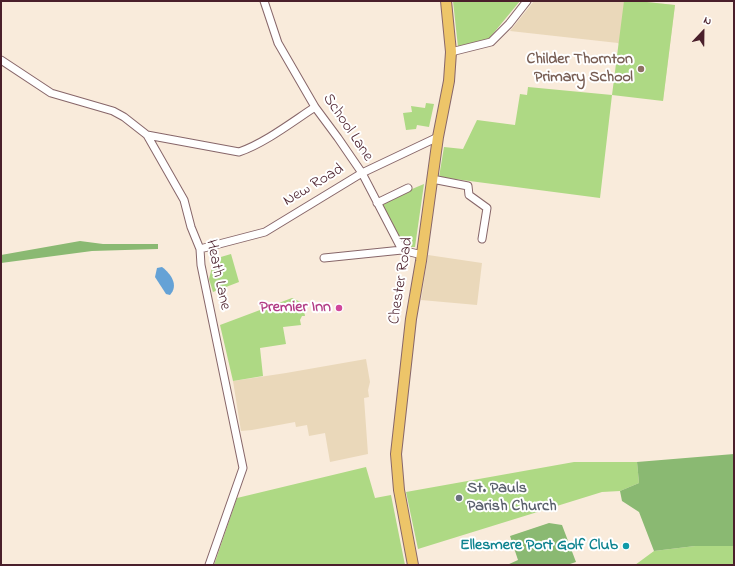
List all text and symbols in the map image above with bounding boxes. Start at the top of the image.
north arrow [683,12,723,52]
text: N [701,12,714,30]
place label: Childer Thornton Primary School [526,50,633,88]
marker: Childer Thornton Primary School [636,64,646,74]
street label: School Lane [317,91,377,165]
street label: New Road [280,160,348,212]
street label: Chester Road [386,236,418,326]
street label: Heath Lane [200,238,234,312]
place label: Premier Inn [260,298,331,318]
marker: Premier Inn [334,303,344,313]
place label: St. Pauls Parish Church [467,479,557,517]
marker: St. Pauls Parish Church [454,493,464,503]
place label: Ellesmere Port Golf Club [460,536,618,556]
marker: Ellesmere Port Golf Club [621,541,631,551]

